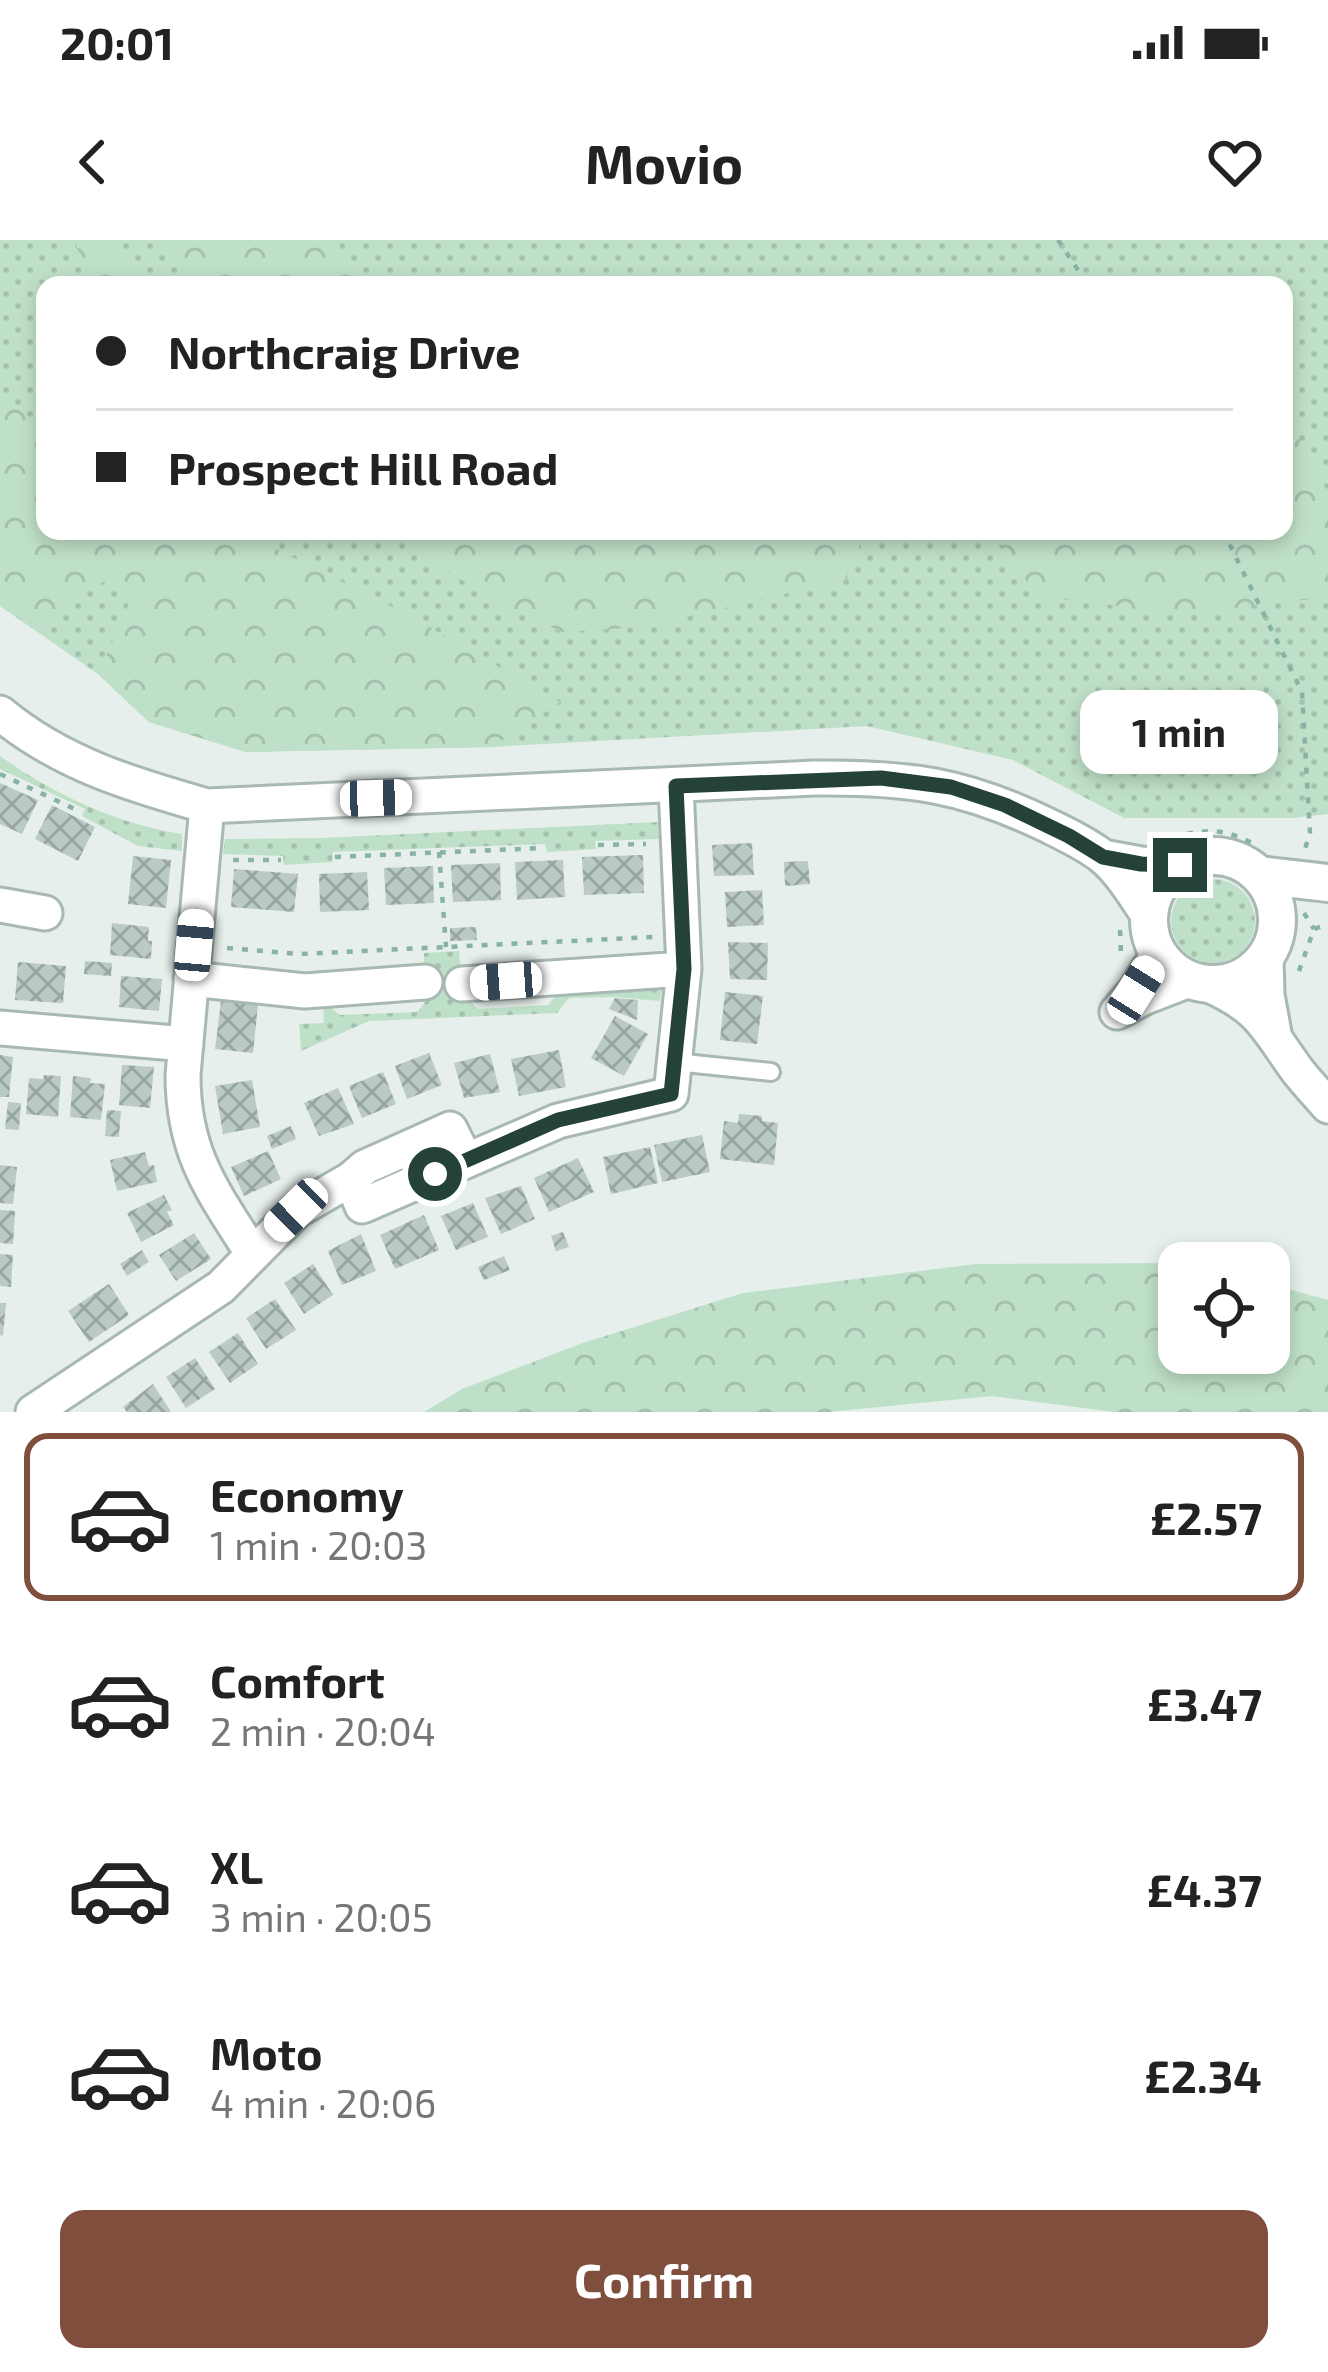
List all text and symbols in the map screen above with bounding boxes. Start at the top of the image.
text: 20:01 [60,15,174,69]
icon: back [60,129,126,195]
icon: heart [1202,129,1268,195]
text: Movio [585,130,743,195]
text: Northcraig Drive [168,324,521,378]
text: Prospect Hill Road [168,440,558,494]
callout: 1 min [1081,691,1279,775]
text: 1 min [1132,708,1226,755]
car [339,779,413,817]
route end [1153,838,1207,892]
car [173,908,215,982]
car [1102,950,1170,1030]
car [469,961,543,1001]
route start [408,1147,462,1201]
car [258,1172,334,1248]
map controls [1158,1242,1290,1374]
button: locate [1158,1242,1290,1374]
icon: car [66,1463,174,1571]
text: Economy [210,1467,404,1521]
text: £2.57 [1150,1490,1262,1544]
text: 1 min · 20:03 [210,1521,427,1568]
icon: car [66,1649,174,1757]
text: Comfort [210,1653,385,1707]
text: £3.47 [1147,1676,1262,1730]
text: 2 min · 20:04 [210,1707,436,1754]
icon: car [66,1835,174,1943]
text: XL [210,1839,263,1893]
text: £4.37 [1147,1862,1262,1916]
text: 3 min · 20:05 [210,1893,433,1940]
icon: car [66,2021,174,2129]
text: Moto [210,2025,323,2079]
text: £2.34 [1144,2048,1262,2102]
text: 4 min · 20:06 [210,2079,436,2126]
button: Confirm [60,2210,1268,2348]

